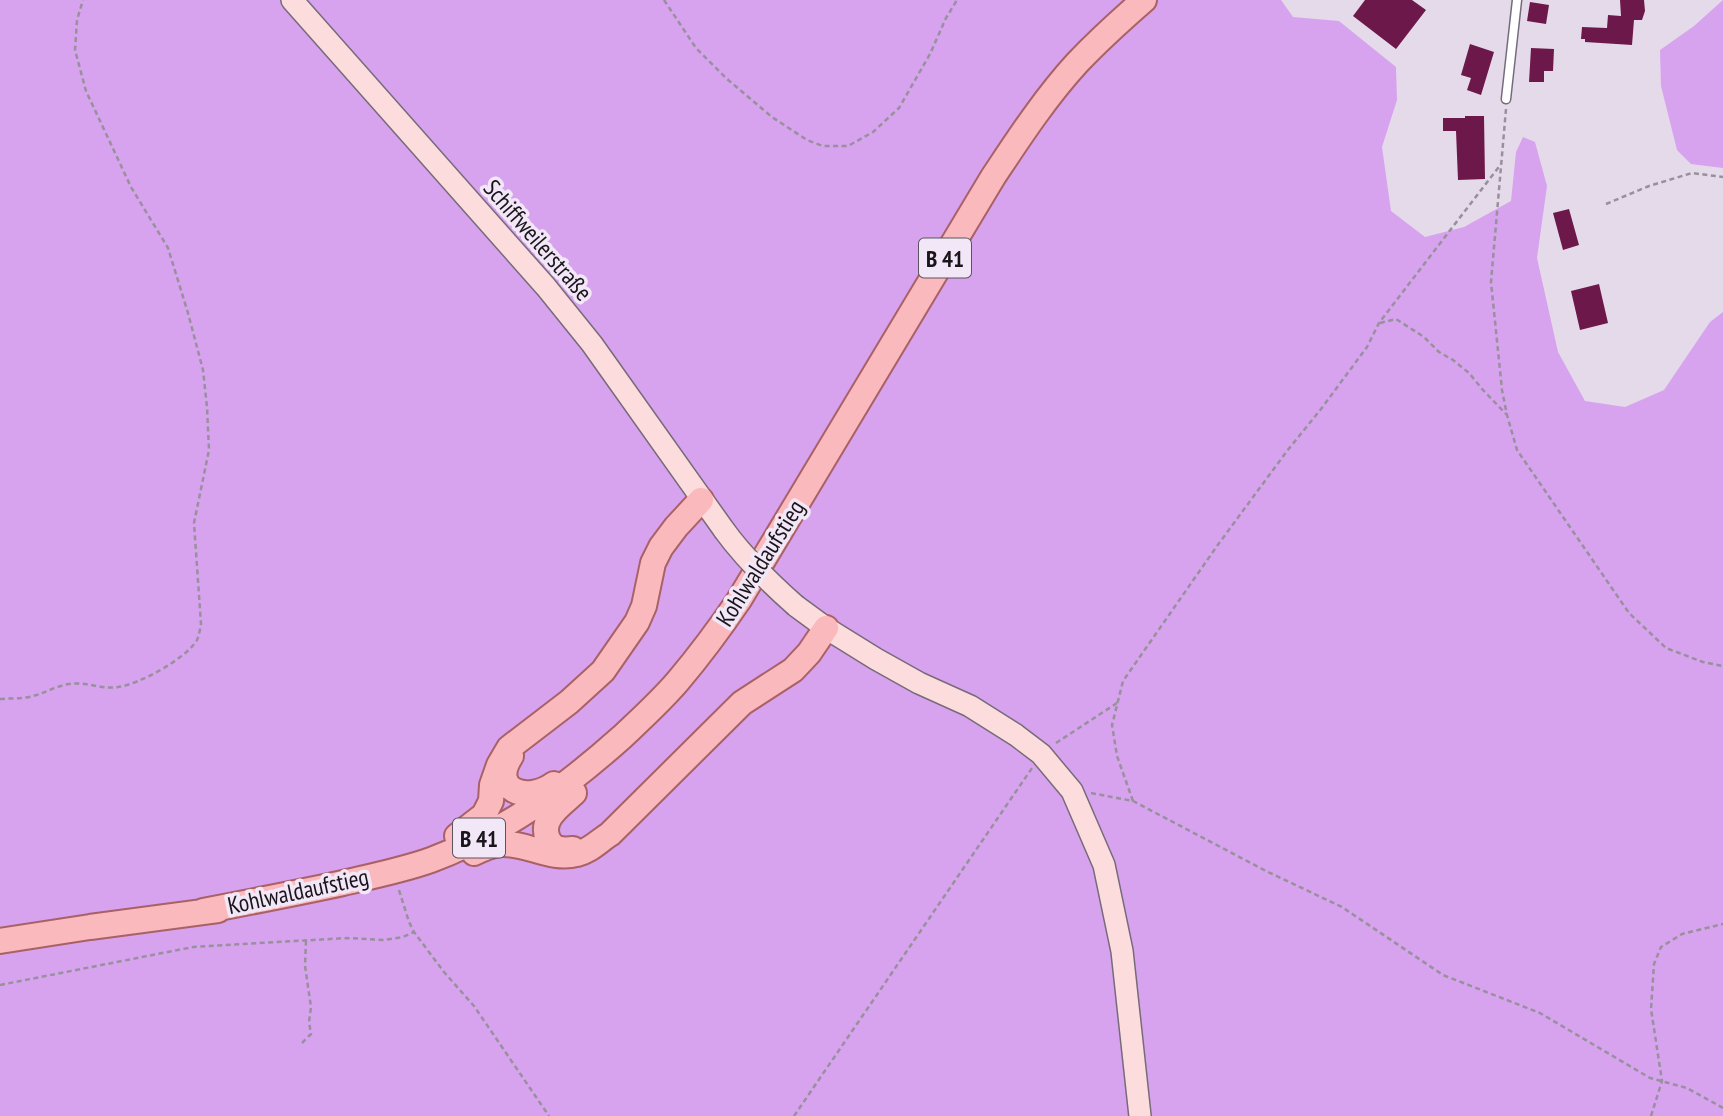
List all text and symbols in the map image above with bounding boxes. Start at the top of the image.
street label: Schiffweilerstraße [477,173,599,307]
road number: B 41 [919,238,971,278]
street label: Kohlwaldaufstieg [709,494,811,632]
road number: B 41 [453,818,505,858]
street label: Kohlwaldaufstieg [225,861,371,921]

